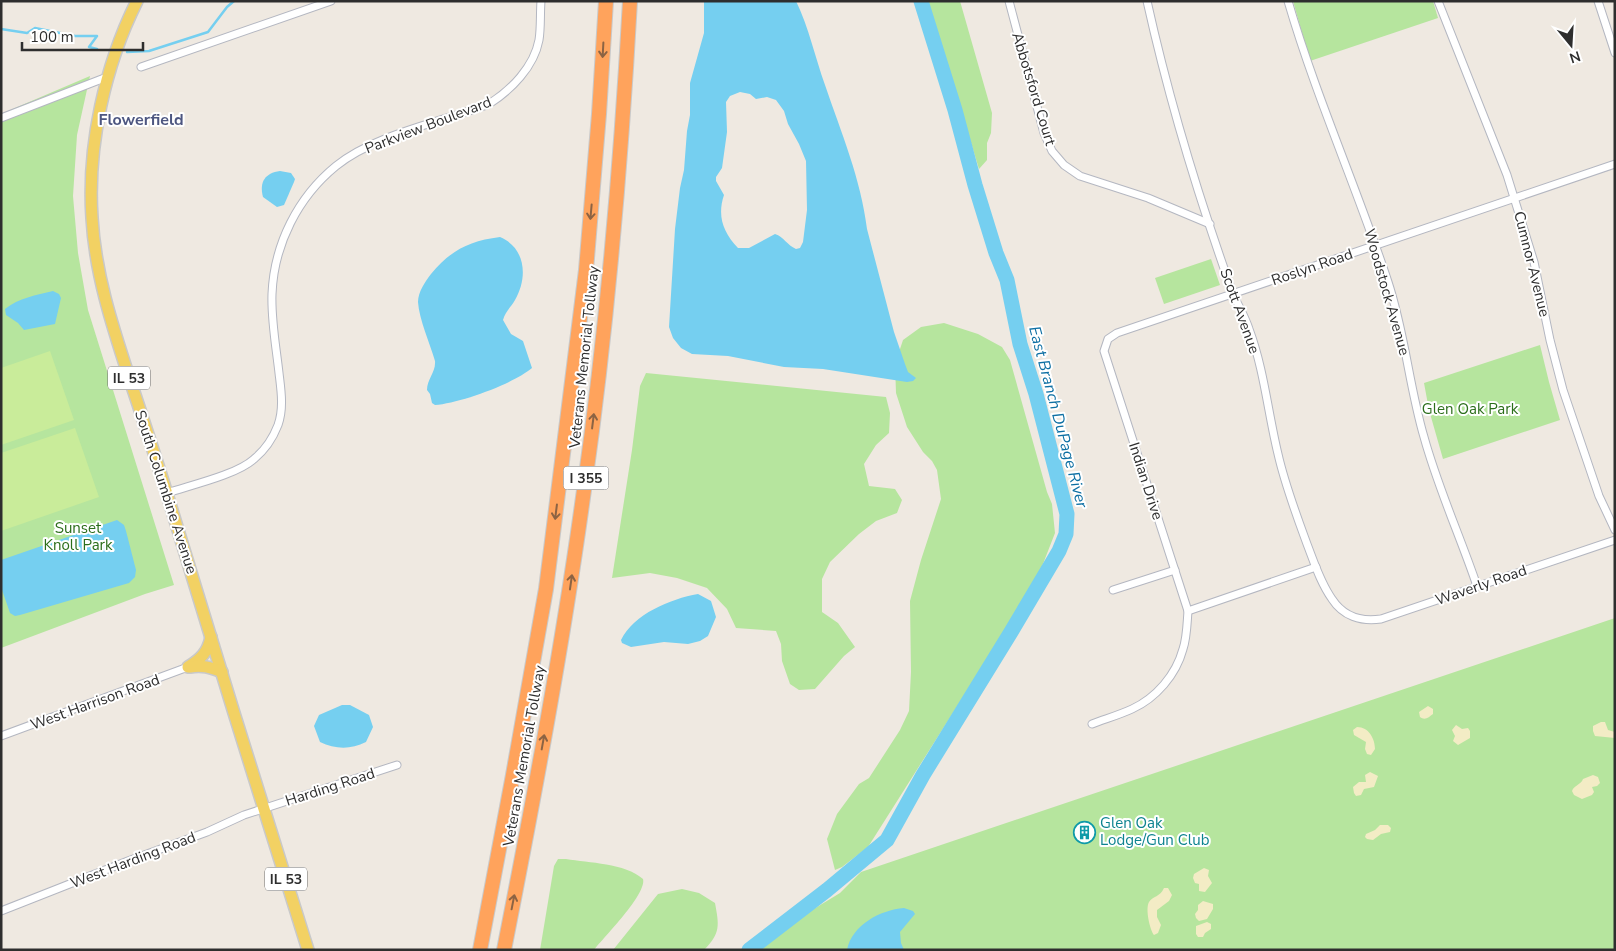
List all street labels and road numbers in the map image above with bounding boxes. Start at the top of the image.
street label: Abbotsford Court [1007,30,1061,149]
street label: Parkview Boulevard [362,92,494,158]
street label: Cumnor Avenue [1509,209,1555,319]
street label: Woodstock Avenue [1359,226,1415,358]
street label: Roslyn Road [1269,244,1355,290]
street label: Veterans Memorial Tollway [564,264,604,450]
street label: Scott Avenue [1215,266,1265,356]
road number: IL 53 [108,366,150,389]
street label: South Columbine Avenue [130,408,202,576]
street label: Indian Drive [1124,440,1168,522]
road number: I 355 [564,466,608,489]
street label: Waverly Road [1433,560,1529,610]
street label: Veterans Memorial Tollway [498,664,550,849]
street label: West Harrison Road [28,669,162,735]
street label: Harding Road [283,763,377,811]
street label: West Harding Road [67,827,199,893]
road number: IL 53 [265,868,307,891]

